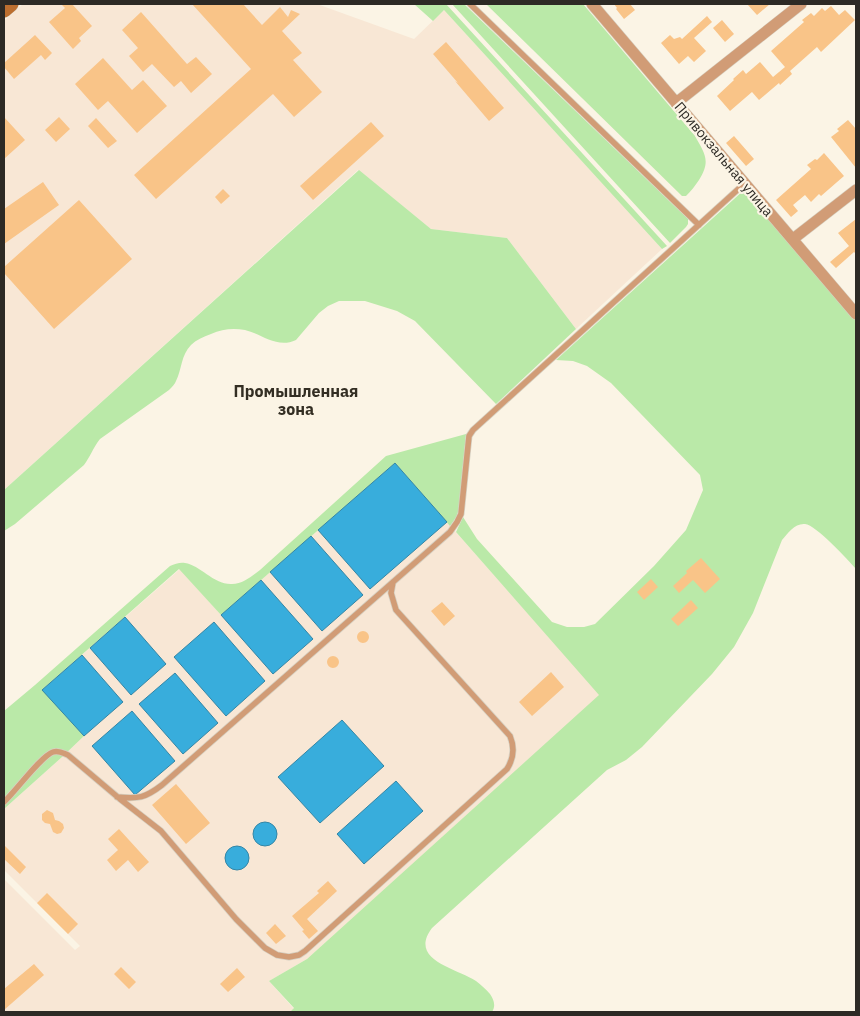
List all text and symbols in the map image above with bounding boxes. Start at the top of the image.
street label: Привокзальная улица [671,98,778,220]
district label: Промышленная зона [234,381,358,419]

